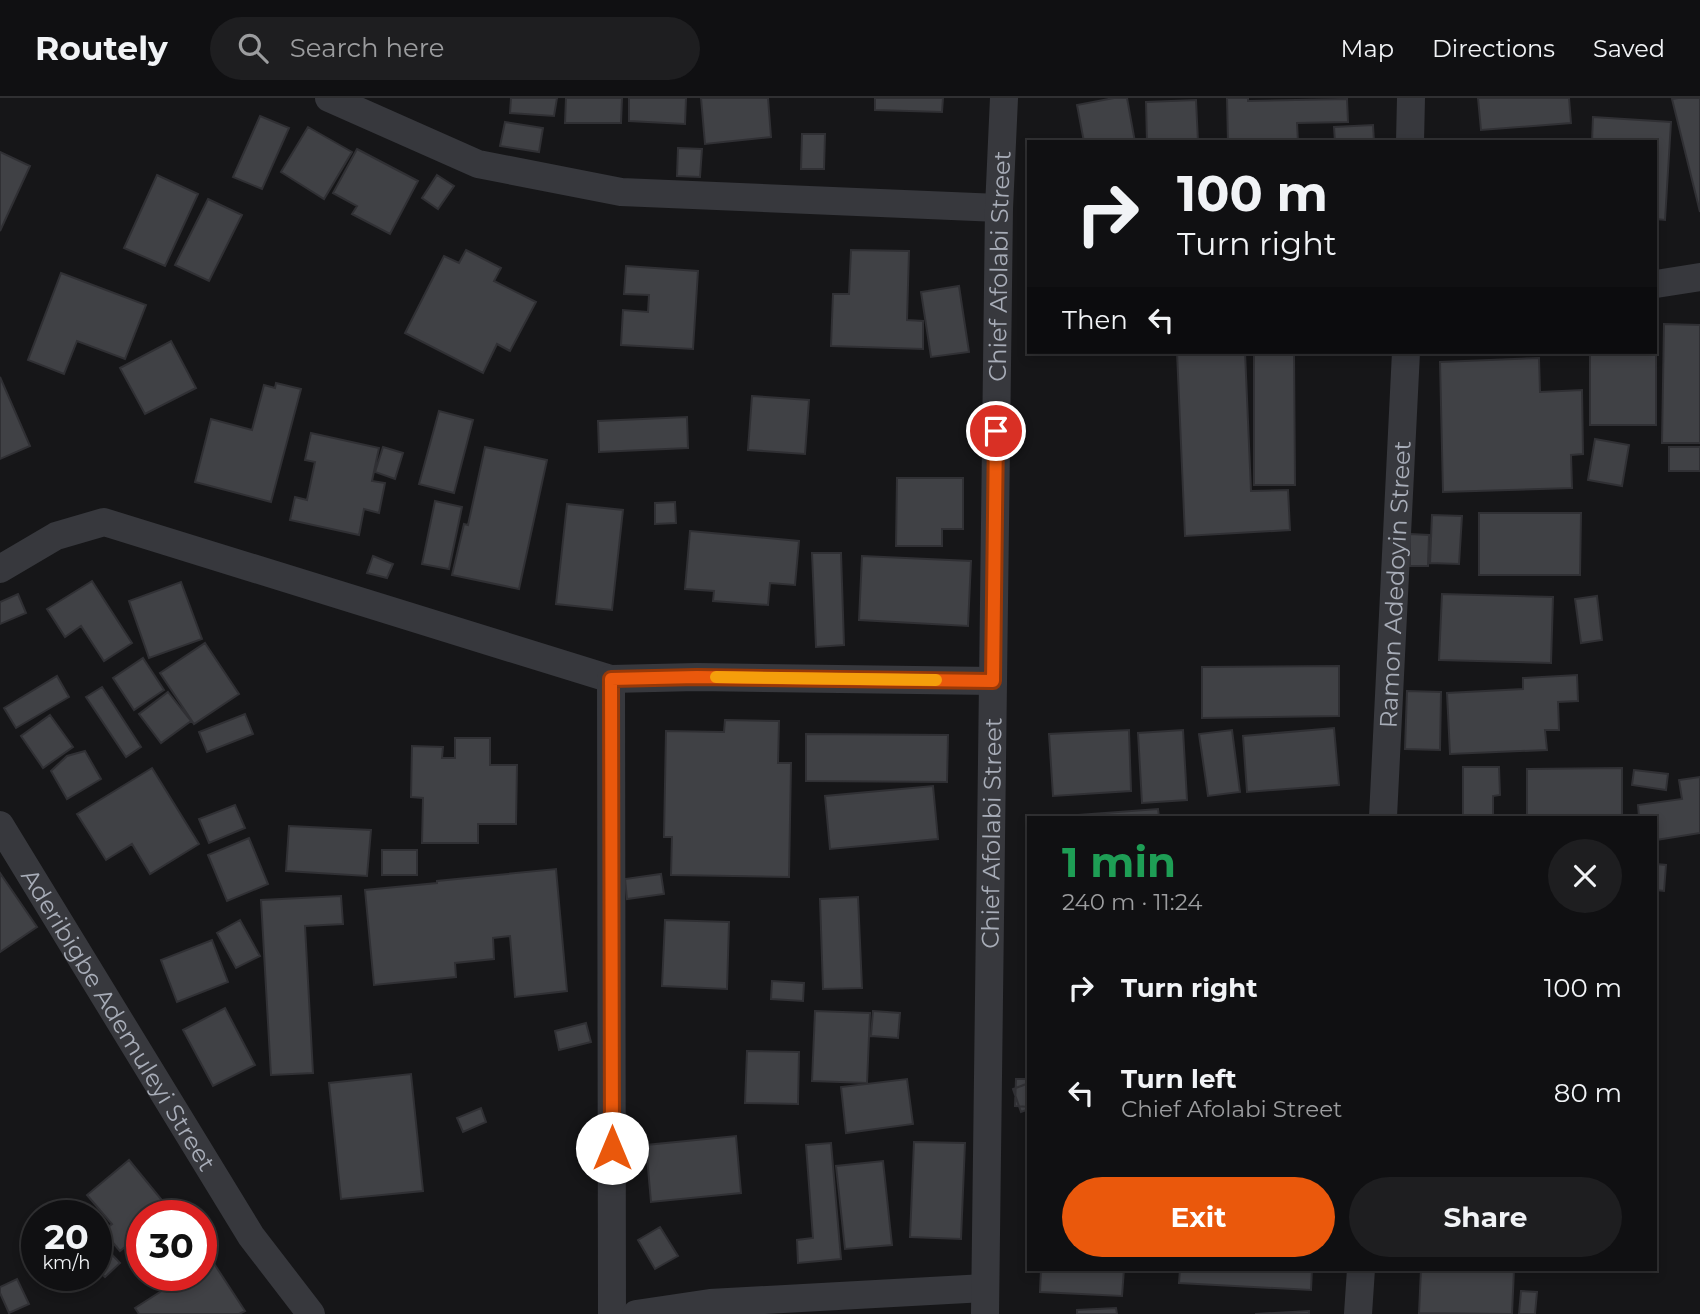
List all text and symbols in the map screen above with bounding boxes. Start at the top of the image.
search box [210,17,700,80]
text: Routely [35,28,168,68]
icon: search [234,29,272,67]
text: Search here [290,32,445,64]
text: Map [1341,34,1394,63]
text: Directions [1432,34,1555,63]
text: Saved [1593,34,1665,63]
street label: Chief Afolabi Street [982,150,1016,382]
text: 100 m [1177,164,1328,223]
icon: right [1062,168,1153,259]
text: Turn right [1177,224,1337,263]
icon: left [1142,301,1180,339]
text: Then [1062,304,1128,336]
pin [966,401,1026,461]
icon: arrive [977,412,1015,450]
street label: Ramon Adedoyin Street [1373,440,1416,729]
street label: Chief Afolabi Street [975,717,1007,949]
text: 1 min [1062,836,1176,888]
button: close [1548,839,1622,913]
street label: Aderibigbe Ademuleyi Street [16,863,222,1176]
text: 240 m · 11:24 [1062,888,1202,916]
icon: right [1062,969,1100,1007]
text: Turn right [1121,972,1257,1004]
text: 100 m [1544,972,1622,1004]
text: Turn left [1121,1063,1237,1095]
icon: left [1062,1074,1100,1112]
text: 80 m [1554,1077,1622,1109]
text: Chief Afolabi Street [1121,1095,1342,1123]
position arrow [575,1111,649,1185]
button: Exit [1062,1177,1335,1257]
button: Share [1349,1177,1622,1257]
speed limit sign: 30 [126,1200,217,1291]
text: 20 [44,1215,89,1258]
text: km/h [42,1252,91,1274]

